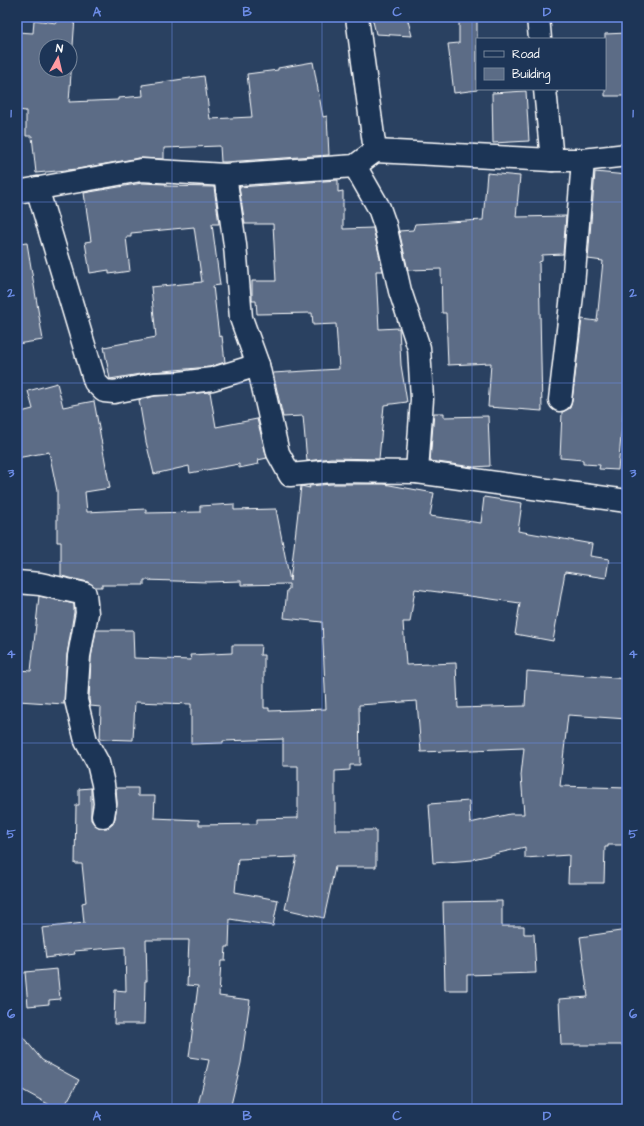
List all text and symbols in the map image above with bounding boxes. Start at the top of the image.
text: A [93,3,102,21]
text: B [242,3,252,21]
text: C [392,3,402,21]
text: D [543,3,552,21]
north arrow [38,38,78,78]
legend [476,38,606,90]
text: N [55,41,64,57]
text: Road [512,46,540,63]
text: Building [512,66,550,84]
text: 1 [10,104,12,122]
text: 1 [632,104,634,122]
text: 2 [6,284,15,302]
text: 2 [628,284,637,302]
text: 3 [7,464,15,482]
text: 3 [629,464,637,482]
text: 4 [7,645,16,663]
text: 4 [629,645,638,663]
text: 5 [6,825,16,843]
text: 5 [628,825,638,843]
text: 6 [7,1005,16,1023]
text: 6 [629,1005,638,1023]
text: A [93,1107,102,1125]
text: B [242,1107,252,1125]
text: C [392,1107,402,1125]
text: D [543,1107,552,1125]

